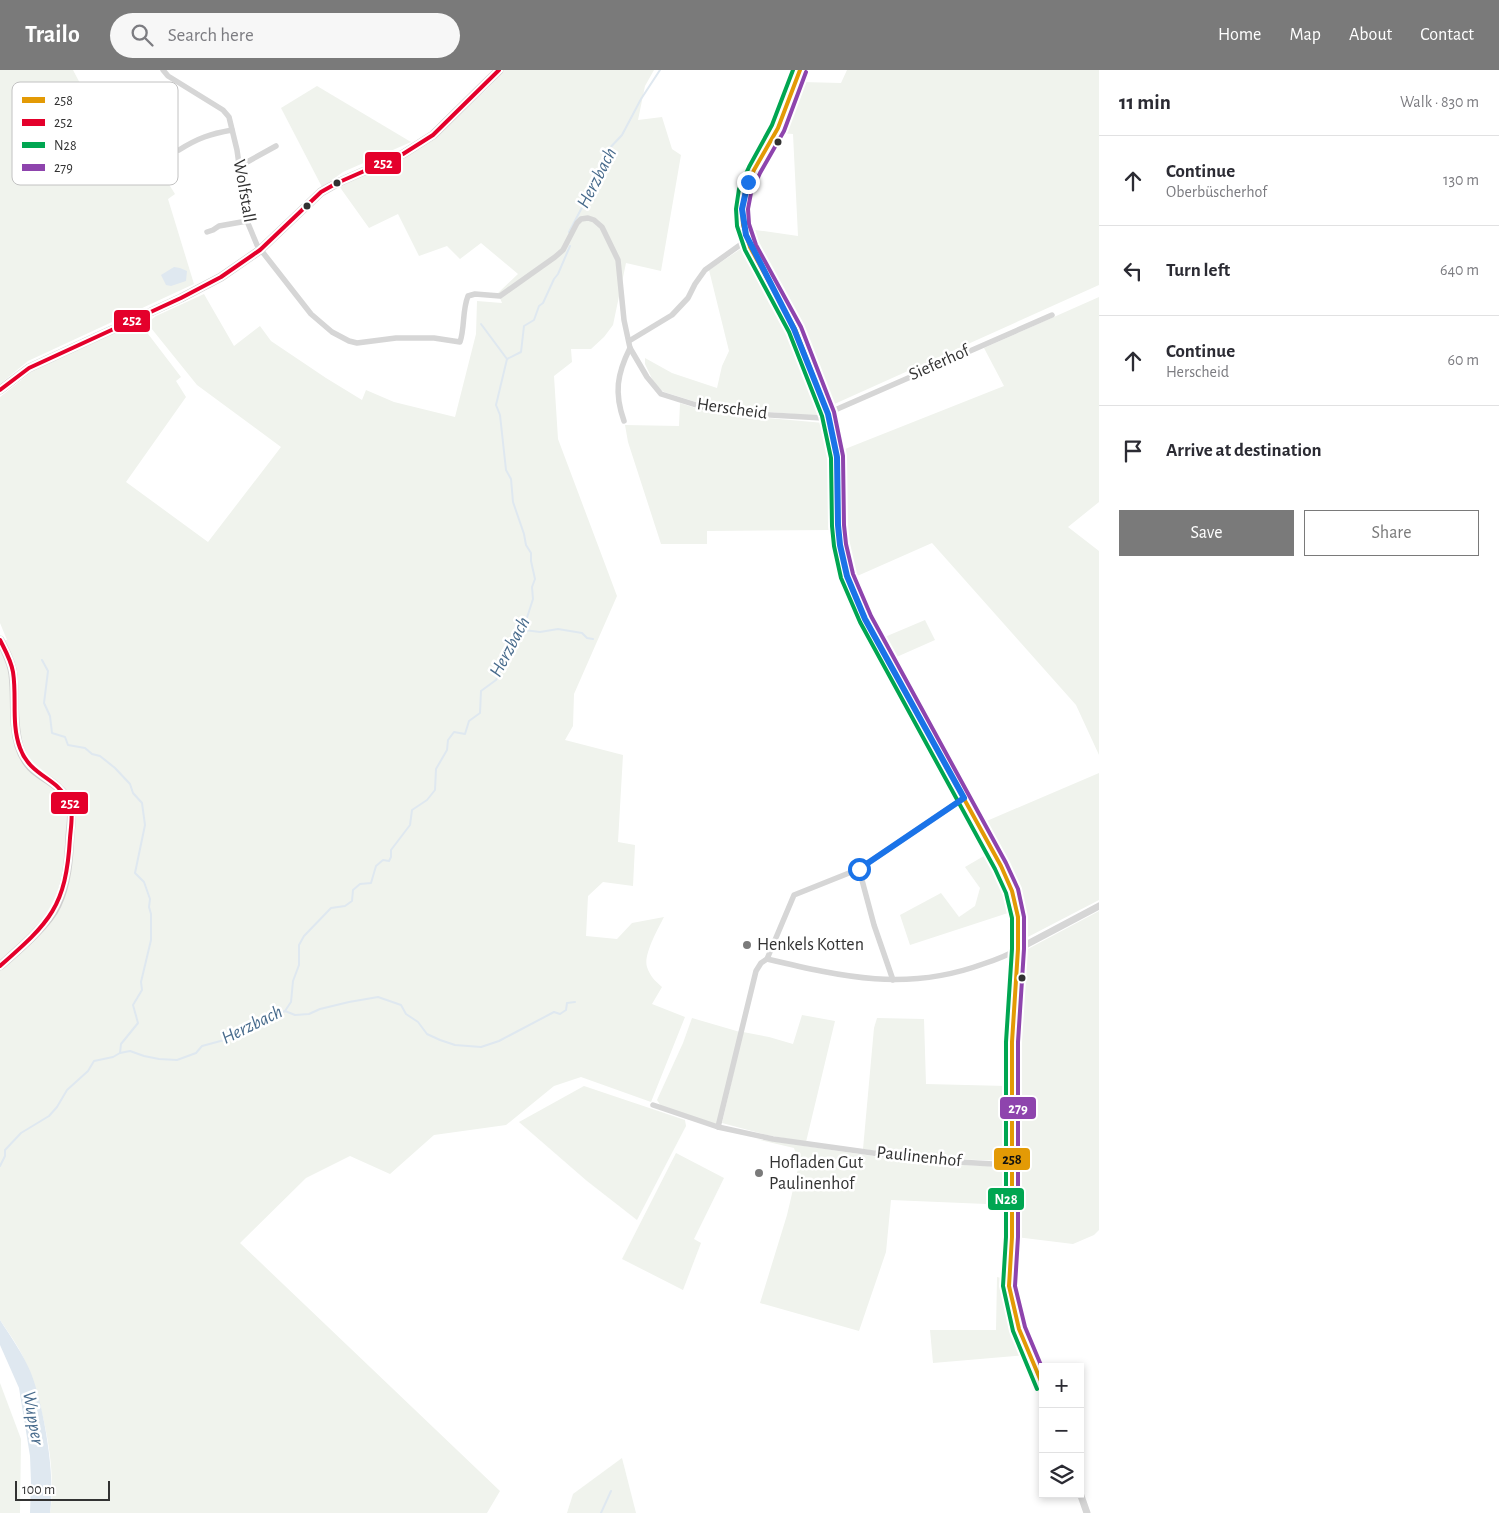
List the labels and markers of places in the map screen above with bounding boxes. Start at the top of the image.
unlabelled marker [773,137,783,147]
unlabelled marker [332,178,342,188]
unlabelled marker [302,201,312,211]
place label: Henkels Kotten [757,936,864,954]
marker: Henkels Kotten [741,939,753,951]
unlabelled marker [1017,973,1027,983]
place label: Hofladen Gut Paulinenhof [769,1154,863,1193]
marker: Hofladen Gut Paulinenhof [753,1167,765,1179]

